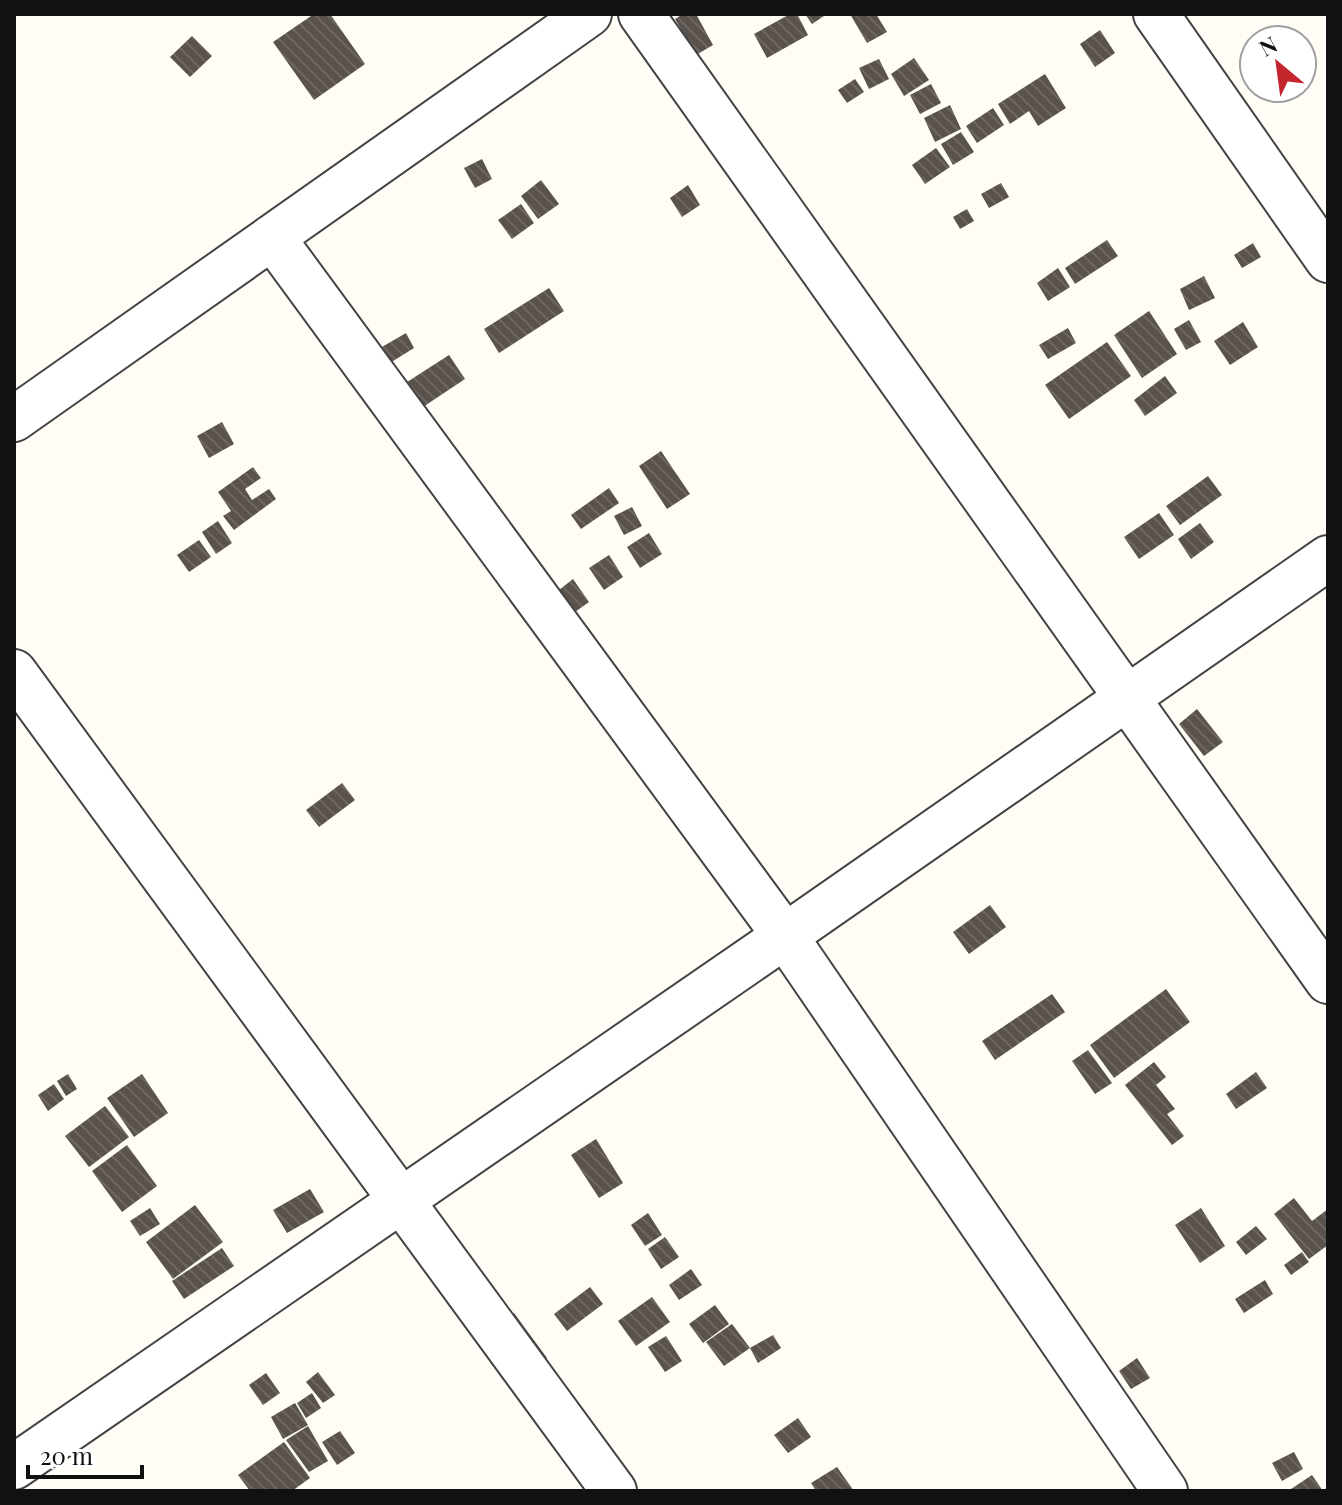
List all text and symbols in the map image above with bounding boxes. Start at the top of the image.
north arrow [1238,24,1318,104]
text: N [1254,29,1282,63]
scale bar [28,1429,142,1479]
text: 20 m [40,1439,93,1471]

